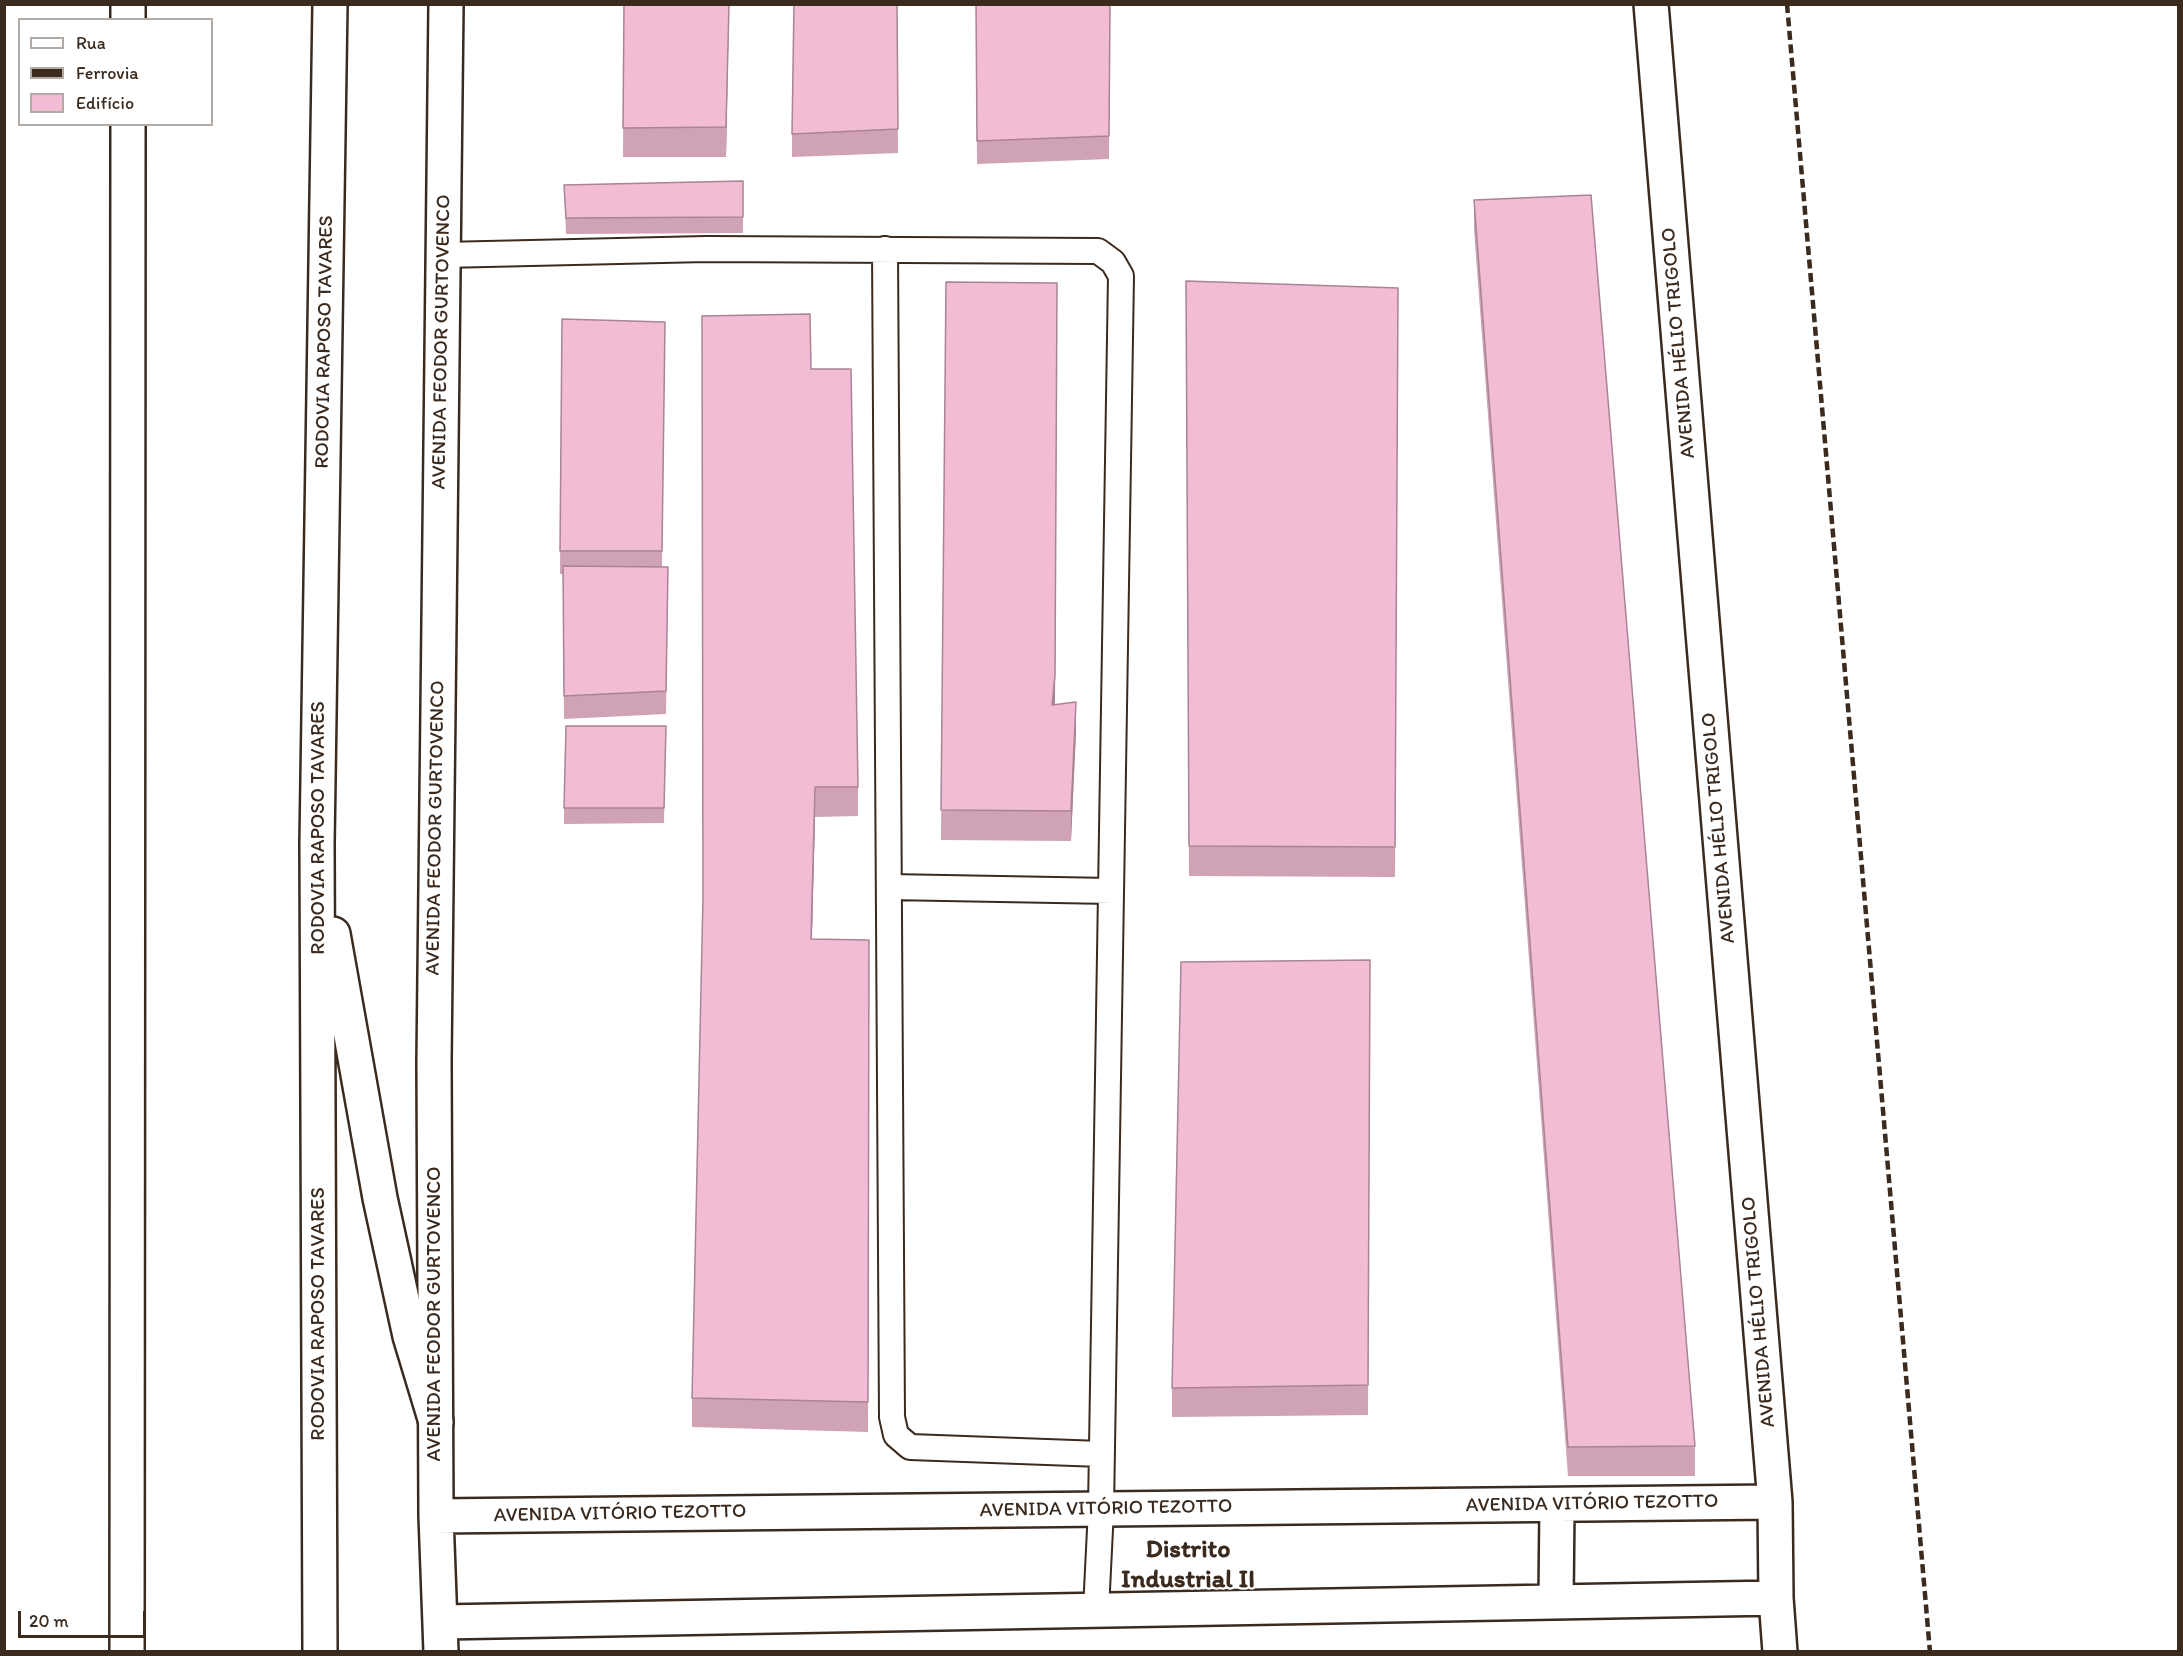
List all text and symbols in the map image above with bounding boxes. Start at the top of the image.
legend [18,18,213,126]
text: Rua [76,32,106,54]
text: Ferrovia [76,62,139,84]
text: Edifício [76,92,134,114]
street label: AVENIDA FEODOR GURTOVENCO [427,194,457,490]
street label: RODOVIA RAPOSO TAVARES [311,215,339,469]
street label: AVENIDA HÉLIO TRIGOLO [1657,227,1701,459]
street label: AVENIDA FEODOR GURTOVENCO [421,680,451,976]
street label: RODOVIA RAPOSO TAVARES [307,701,331,955]
street label: AVENIDA HÉLIO TRIGOLO [1697,712,1741,944]
street label: AVENIDA FEODOR GURTOVENCO [423,1166,447,1462]
street label: RODOVIA RAPOSO TAVARES [307,1187,331,1441]
street label: AVENIDA HÉLIO TRIGOLO [1737,1196,1781,1428]
street label: AVENIDA VITÓRIO TEZOTTO [1465,1490,1719,1518]
street label: AVENIDA VITÓRIO TEZOTTO [979,1495,1233,1523]
street label: AVENIDA VITÓRIO TEZOTTO [493,1500,747,1528]
district label: Distrito Industrial II [1121,1534,1255,1595]
scale bar [21,1599,148,1637]
text: 20 m [29,1610,69,1632]

